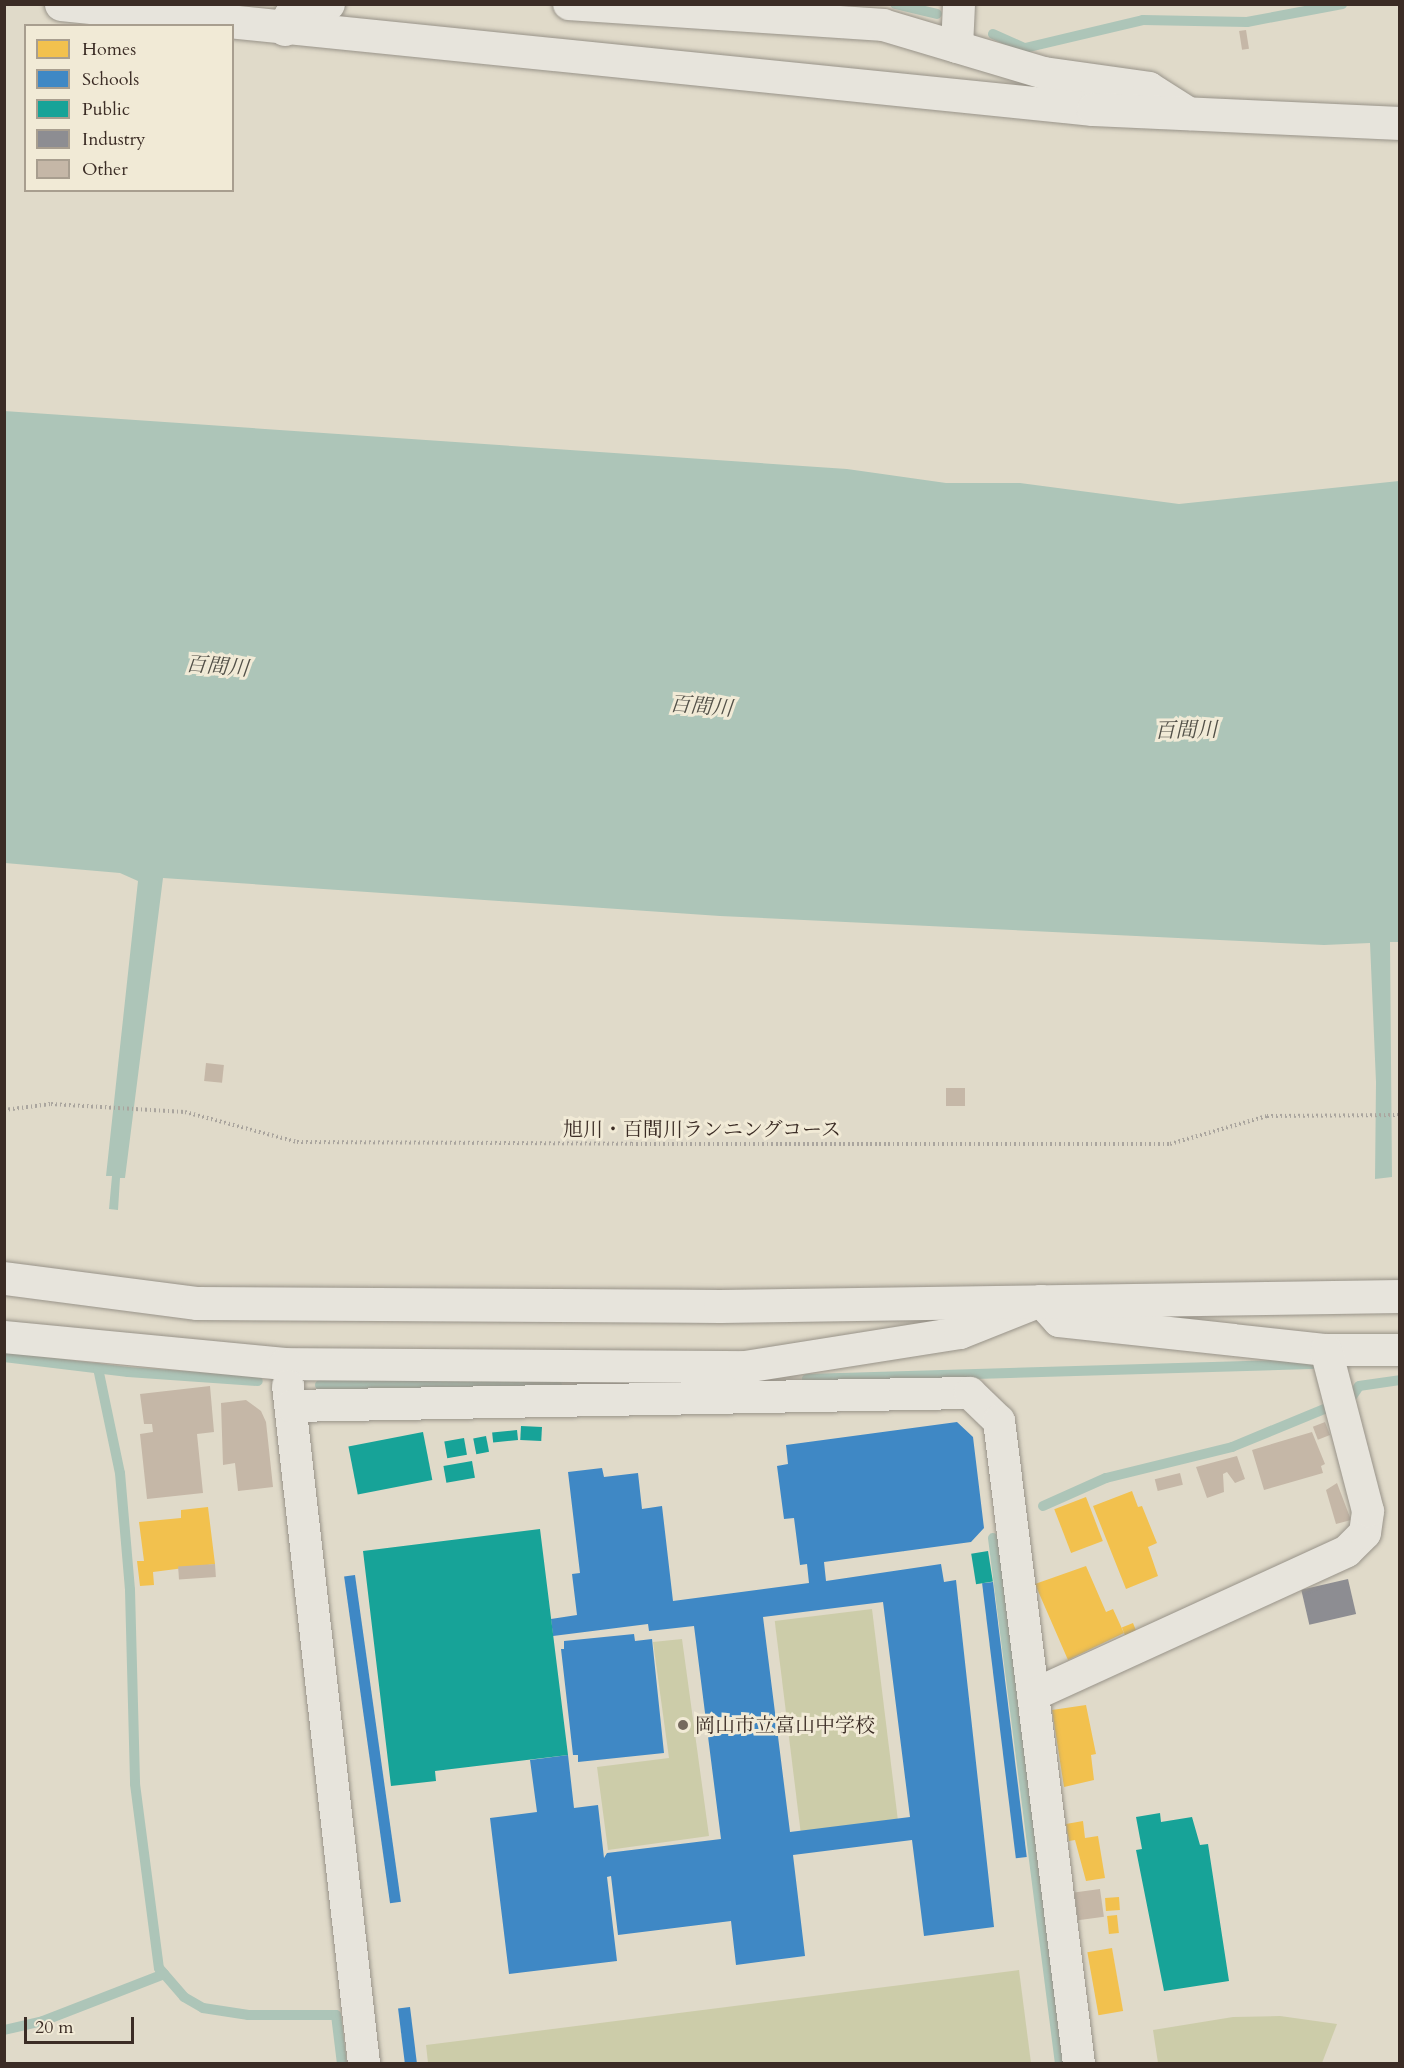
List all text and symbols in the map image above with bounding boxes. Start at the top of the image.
legend [24,24,234,192]
text: Homes [82,37,136,62]
text: Schools [82,67,139,92]
text: Public [82,97,130,122]
text: Industry [82,127,146,152]
text: Other [82,157,128,182]
water label: 百間川 [185,652,249,682]
water label: 百間川 [669,692,733,722]
water label: 百間川 [1154,718,1218,744]
street label: 旭川・百間川ランニングコース [562,1117,842,1141]
place label: 岡山市立富山中学校 [695,1713,875,1737]
marker: 岡山市立富山中学校 [676,1718,690,1732]
scale bar [27,2005,136,2043]
text: 20 m [35,2015,74,2040]

